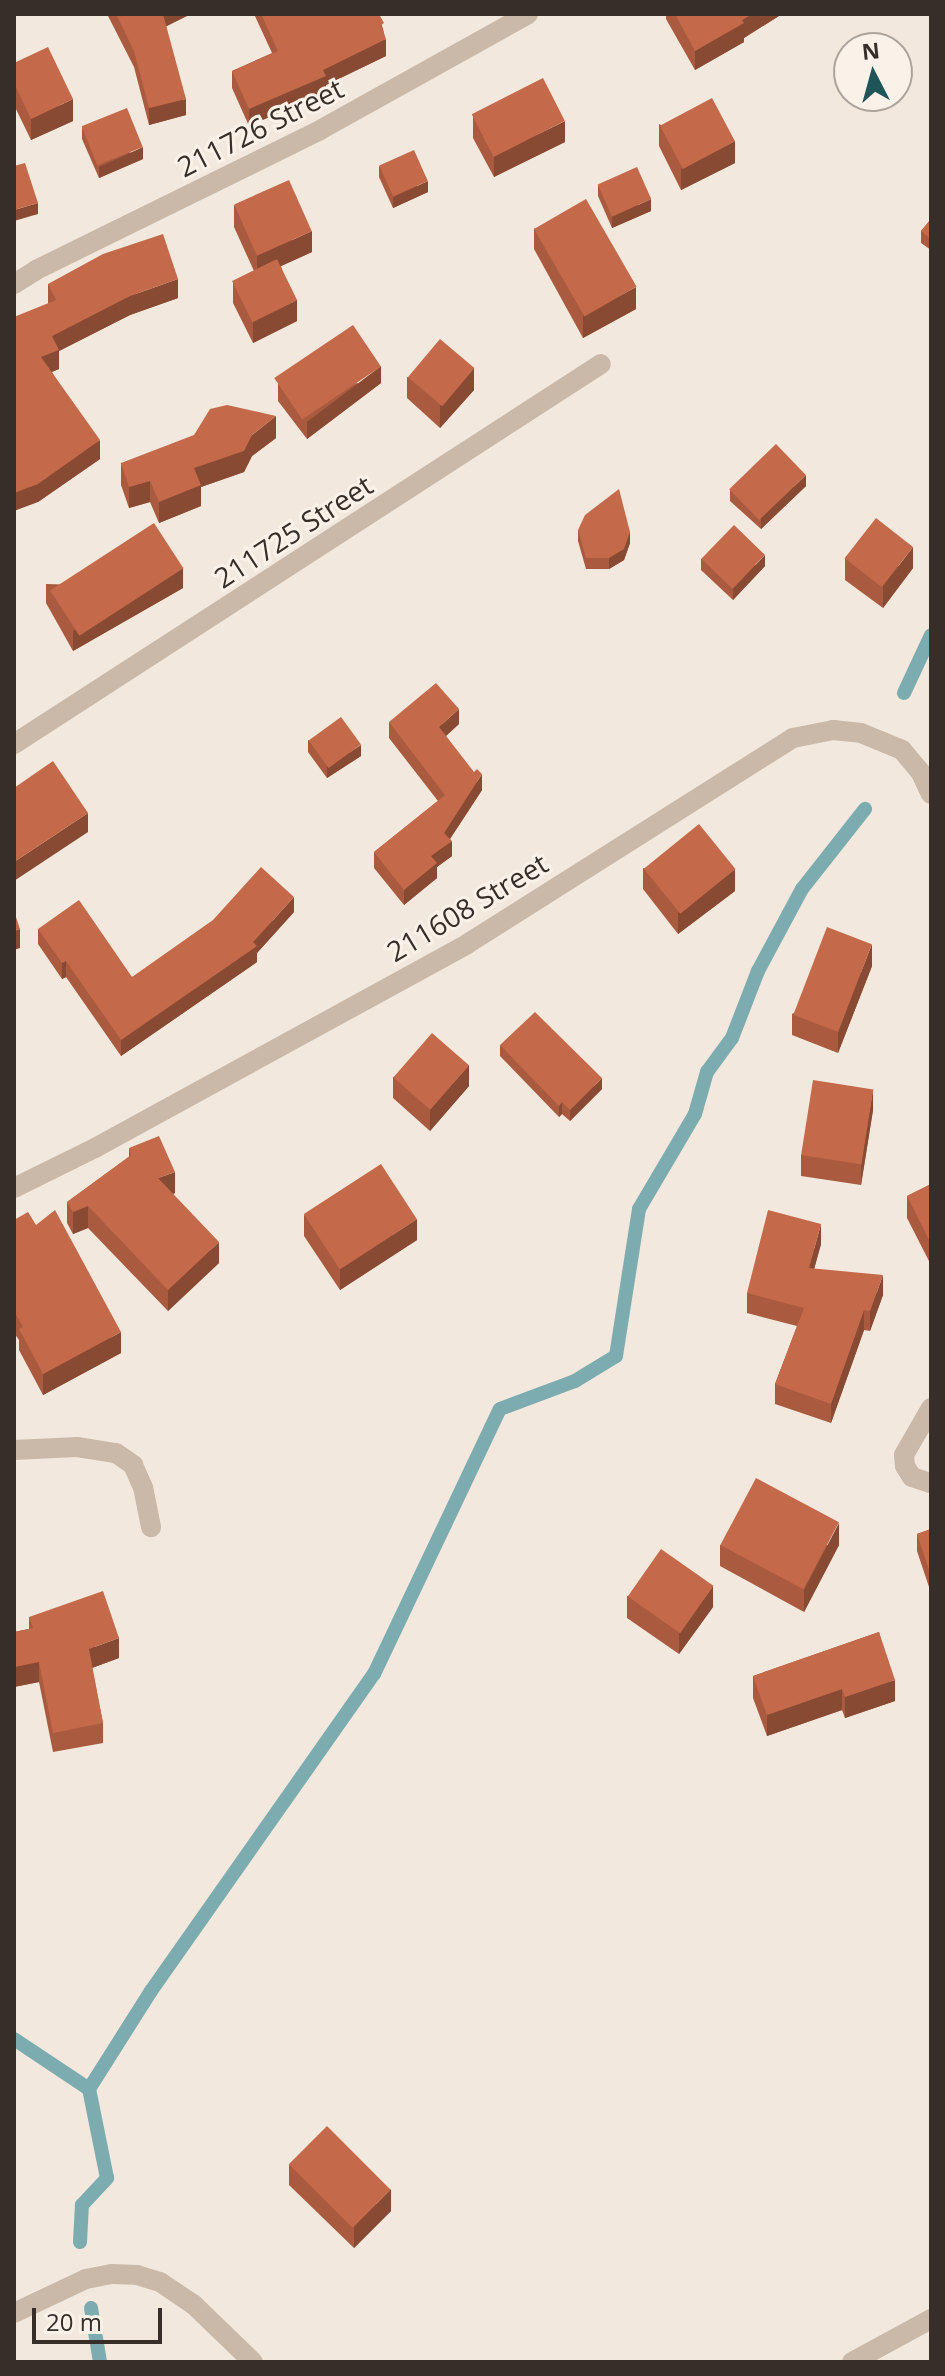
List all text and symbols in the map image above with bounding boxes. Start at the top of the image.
north arrow [833,32,913,112]
text: N [860,34,881,66]
street label: 211726 Street [171,71,349,183]
street label: 211725 Street [208,467,378,595]
street label: 211608 Street [381,846,553,968]
scale bar [36,2292,166,2342]
text: 20 m [46,2305,102,2338]

